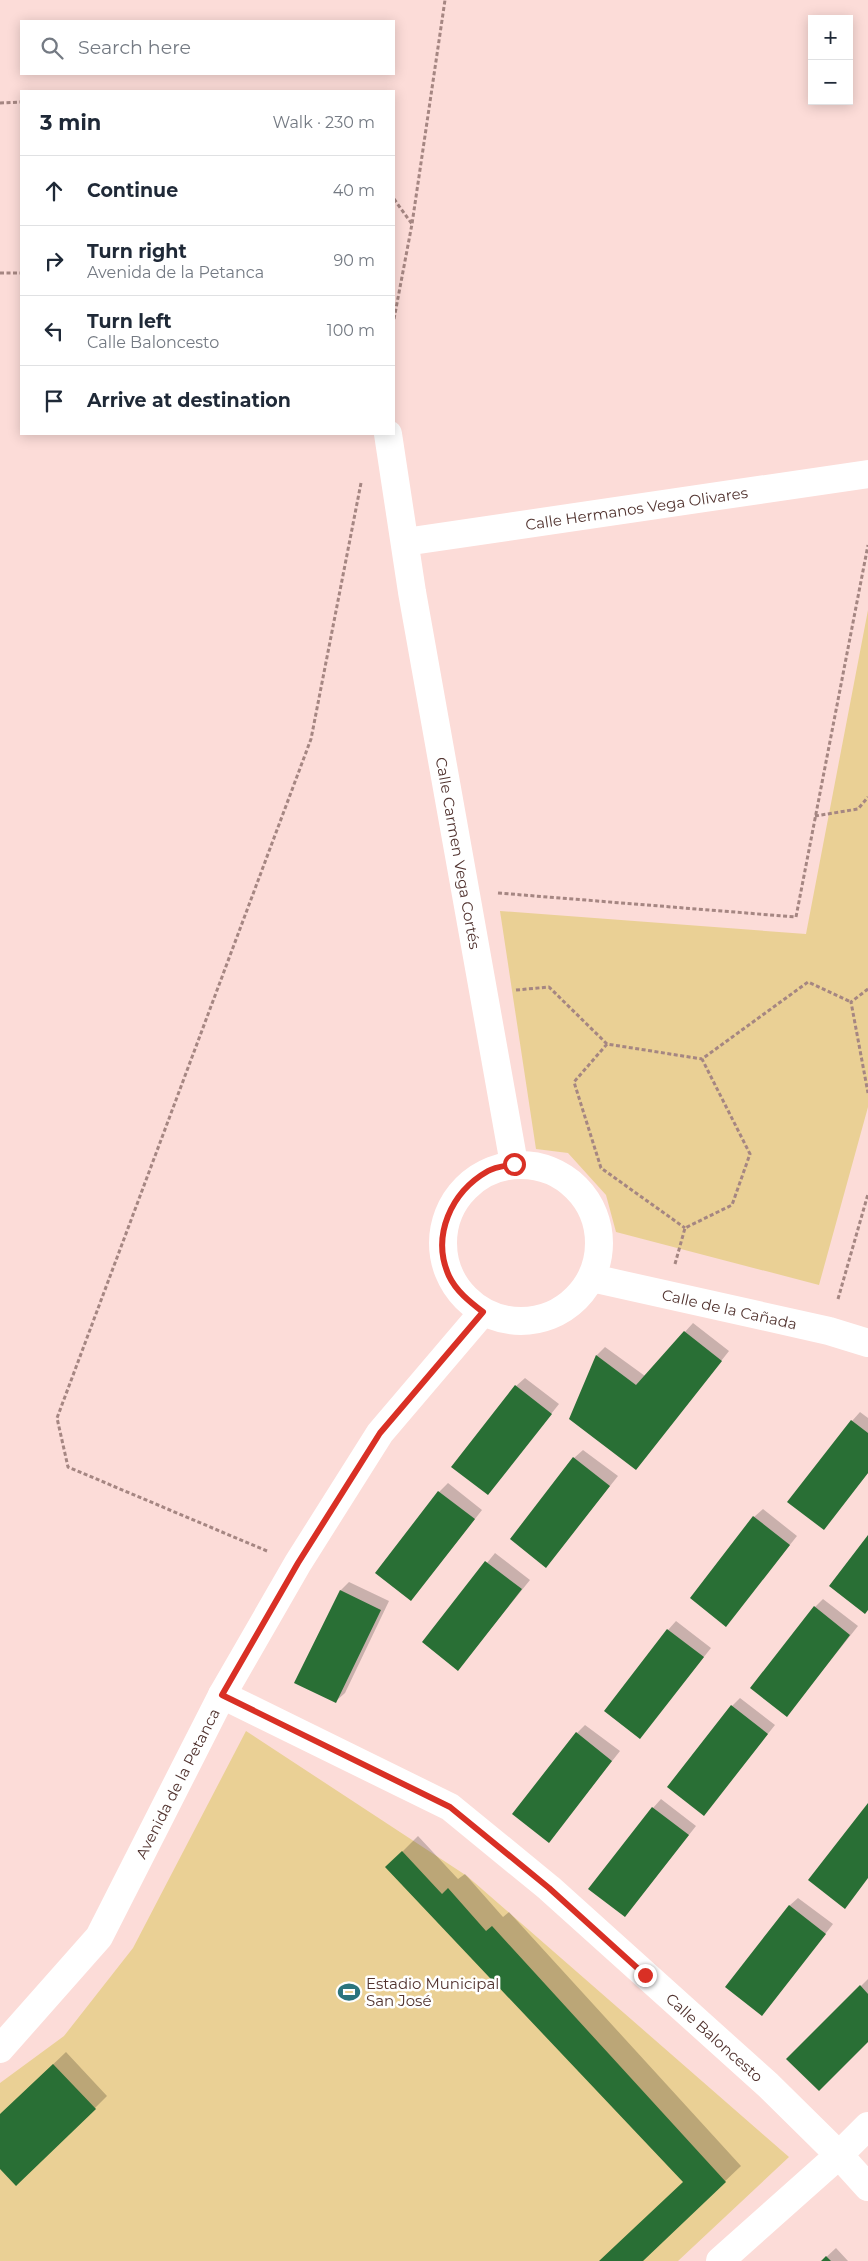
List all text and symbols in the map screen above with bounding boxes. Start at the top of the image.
map controls [808,15,853,105]
button: + [808,15,853,60]
search box [20,20,395,75]
icon: search [38,34,66,62]
text: Search here [78,36,191,59]
button: − [808,60,853,105]
text: 3 min [40,110,101,135]
text: Walk · 230 m [273,113,375,132]
icon: ahead [40,177,68,205]
text: Continue [87,179,178,202]
text: 40 m [333,181,375,200]
text: Turn right [87,240,187,263]
icon: right [40,247,68,275]
text: 90 m [333,251,375,270]
text: Avenida de la Petanca [87,263,264,282]
text: Turn left [87,310,172,333]
icon: left [40,317,68,345]
text: 100 m [327,321,375,340]
text: Calle Baloncesto [87,333,219,352]
icon: arrive [40,387,68,415]
text: Arrive at destination [87,389,291,412]
street label: Calle Hermanos Vega Olivares [524,482,749,534]
street label: Calle Carmen Vega Cortés [432,756,485,951]
route start [503,1153,526,1176]
street label: Calle de la Cañada [660,1284,799,1333]
street label: Avenida de la Petanca [131,1705,223,1862]
route end [634,1964,657,1987]
place label: Estadio Municipal San José [366,1974,499,2010]
sports icon: Estadio Municipal San José [336,1979,362,2005]
street label: Calle Baloncesto [662,1989,767,2086]

